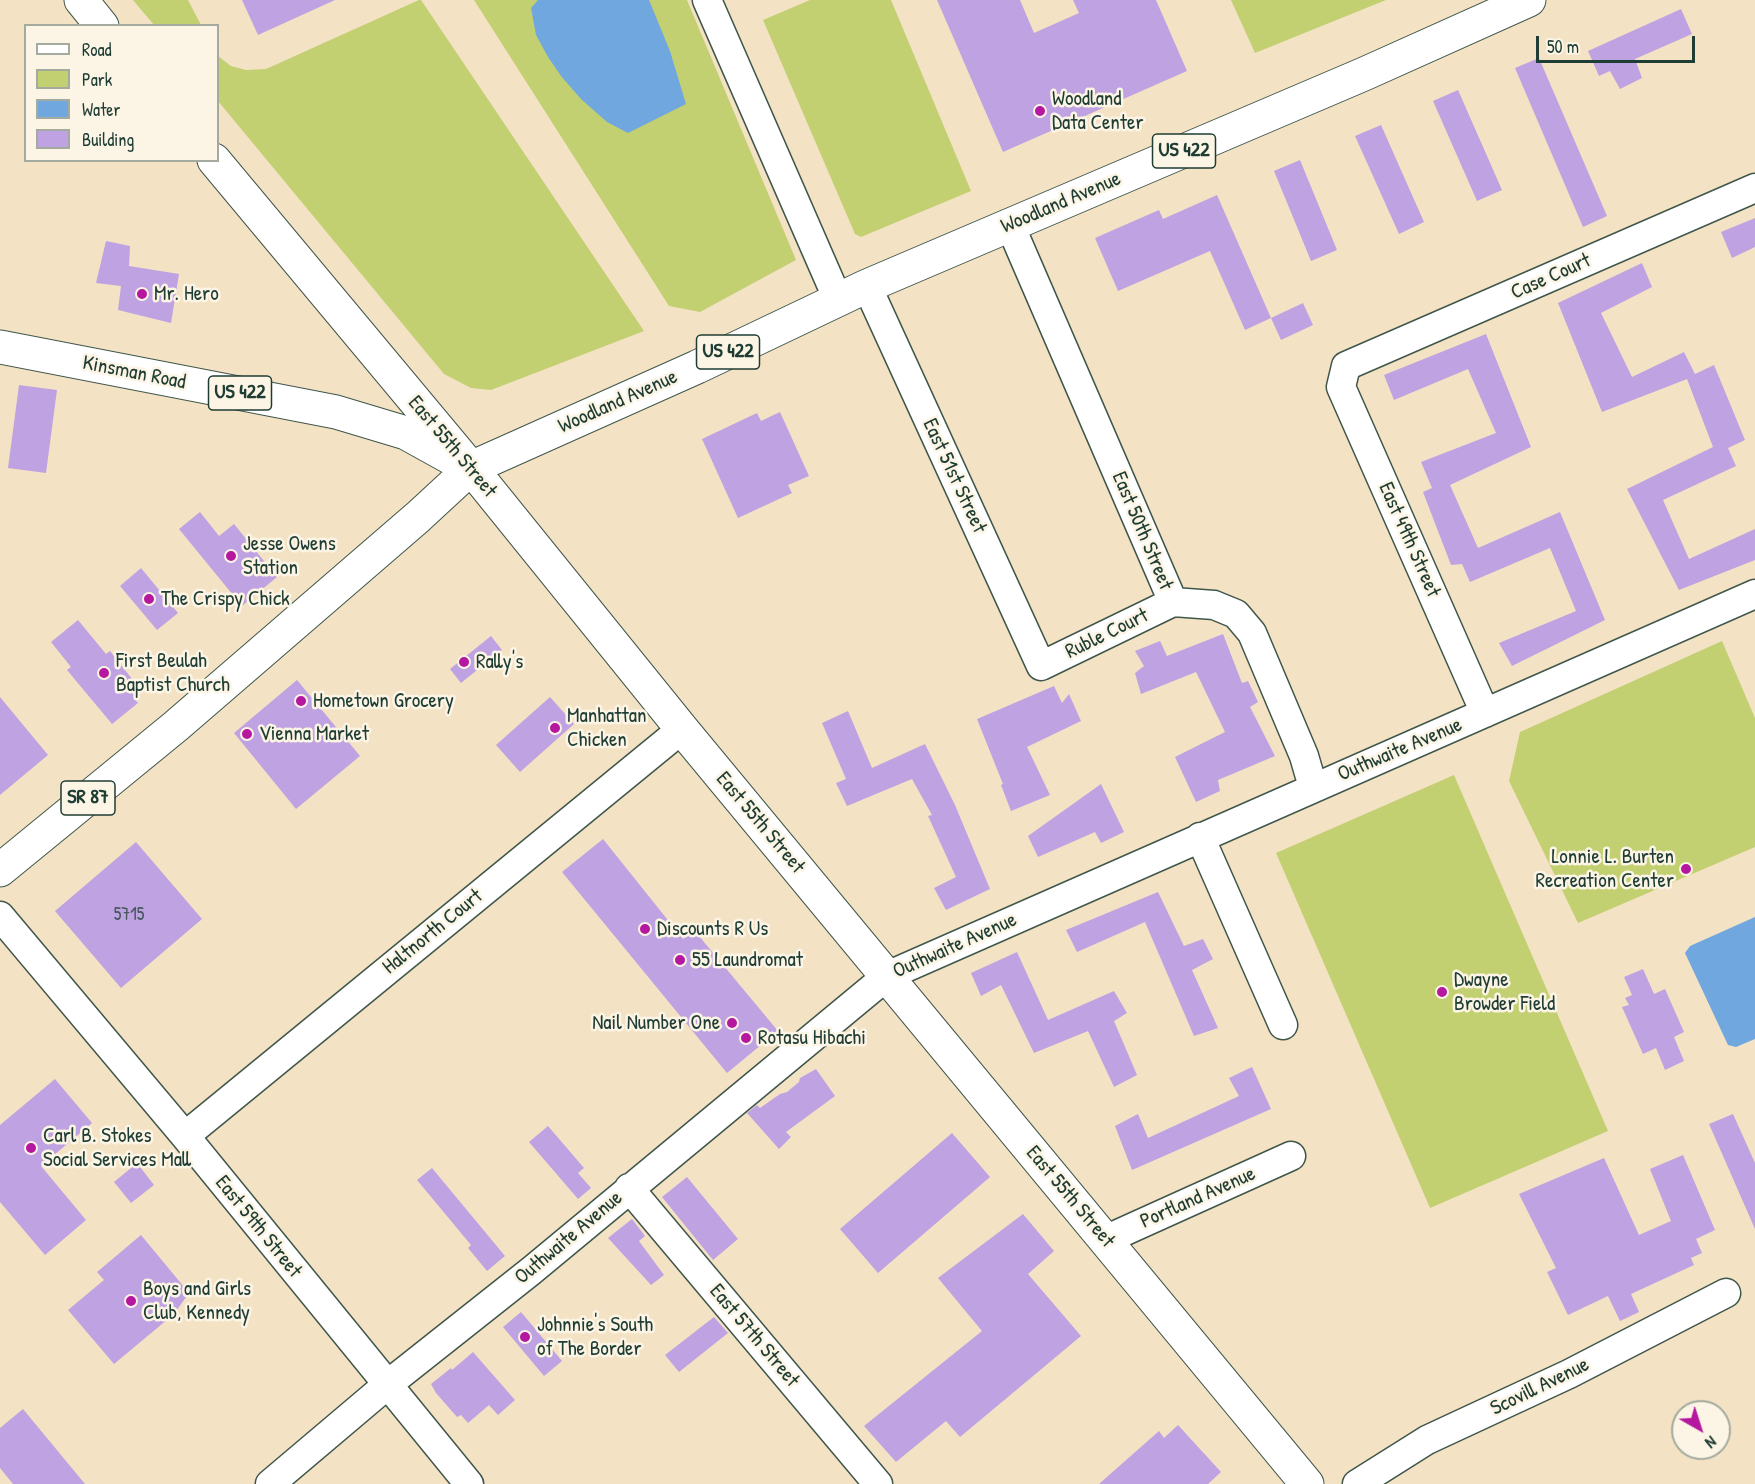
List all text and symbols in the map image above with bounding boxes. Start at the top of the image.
legend [24,24,219,162]
scale bar [1539,24,1698,62]
text: 50 m [1547,34,1579,59]
text: Road [82,37,112,62]
text: Park [82,67,112,92]
place label: Woodland Data Center [1052,86,1144,136]
text: Water [82,97,120,122]
marker: Woodland Data Center [1033,104,1047,118]
text: Building [82,127,134,152]
road number: US 422 [1152,134,1216,168]
street label: Woodland Avenue [997,166,1125,240]
street label: Case Court [1507,248,1595,306]
place label: Mr. Hero [154,281,219,307]
marker: Mr. Hero [135,287,149,301]
road number: US 422 [696,335,760,369]
street label: Kinsman Road [80,351,188,395]
street label: Woodland Avenue [555,365,681,439]
road number: US 422 [208,376,272,410]
street label: East 55th Street [402,391,502,503]
street label: East 51st Street [917,415,991,537]
street label: East 50th Street [1106,468,1178,594]
street label: East 49th Street [1372,479,1446,601]
place label: Jesse Owens Station [243,531,336,581]
marker: Jesse Owens Station [224,549,238,563]
place label: The Crispy Chick [161,586,290,612]
marker: The Crispy Chick [142,592,156,606]
street label: Ruble Court [1061,603,1153,665]
place label: First Beulah Baptist Church [116,648,230,698]
place label: Rally's [476,649,523,675]
marker: Rally's [457,655,471,669]
marker: First Beulah Baptist Church [97,666,111,680]
place label: Hometown Grocery [313,688,454,714]
marker: Hometown Grocery [294,694,308,708]
place label: Manhattan Chicken [567,703,646,753]
street label: Outhwaite Avenue [1334,713,1466,787]
place label: Vienna Market [259,721,369,747]
marker: Manhattan Chicken [548,721,562,735]
marker: Vienna Market [240,727,254,741]
street label: East 55th Street [710,767,810,879]
road number: SR 87 [61,781,115,815]
place label: Lonnie L. Burten Recreation Center [1536,844,1674,894]
marker: Lonnie L. Burten Recreation Center [1679,862,1693,876]
street label: Haltnorth Court [378,884,488,980]
house number: 5715 [114,904,144,926]
street label: Outhwaite Avenue [889,908,1021,984]
place label: Discounts R Us [657,916,768,942]
marker: Discounts R Us [638,922,652,936]
place label: 55 Laundromat [692,947,803,973]
marker: 55 Laundromat [673,953,687,967]
place label: Dwayne Browder Field [1454,967,1555,1017]
marker: Dwayne Browder Field [1435,985,1449,999]
place label: Nail Number One [592,1010,720,1036]
marker: Nail Number One [725,1016,739,1030]
place label: Rotasu Hibachi [758,1025,866,1051]
marker: Rotasu Hibachi [739,1031,753,1045]
place label: Carl B. Stokes Social Services Mall [43,1123,191,1173]
marker: Carl B. Stokes Social Services Mall [24,1141,38,1155]
street label: East 55th Street [1020,1141,1120,1253]
street label: Portland Avenue [1136,1161,1260,1235]
street label: East 59th Street [209,1171,307,1283]
street label: Outhwaite Avenue [510,1186,628,1290]
place label: Boys and Girls Club, Kennedy [143,1276,251,1326]
street label: East 57th Street [704,1279,804,1393]
marker: Boys and Girls Club, Kennedy [124,1294,138,1308]
place label: Johnnie's South of The Border [537,1312,653,1362]
marker: Johnnie's South of The Border [518,1330,532,1344]
street label: Scovill Avenue [1487,1352,1593,1422]
north arrow [1671,1400,1731,1460]
text: N [1701,1431,1721,1454]

